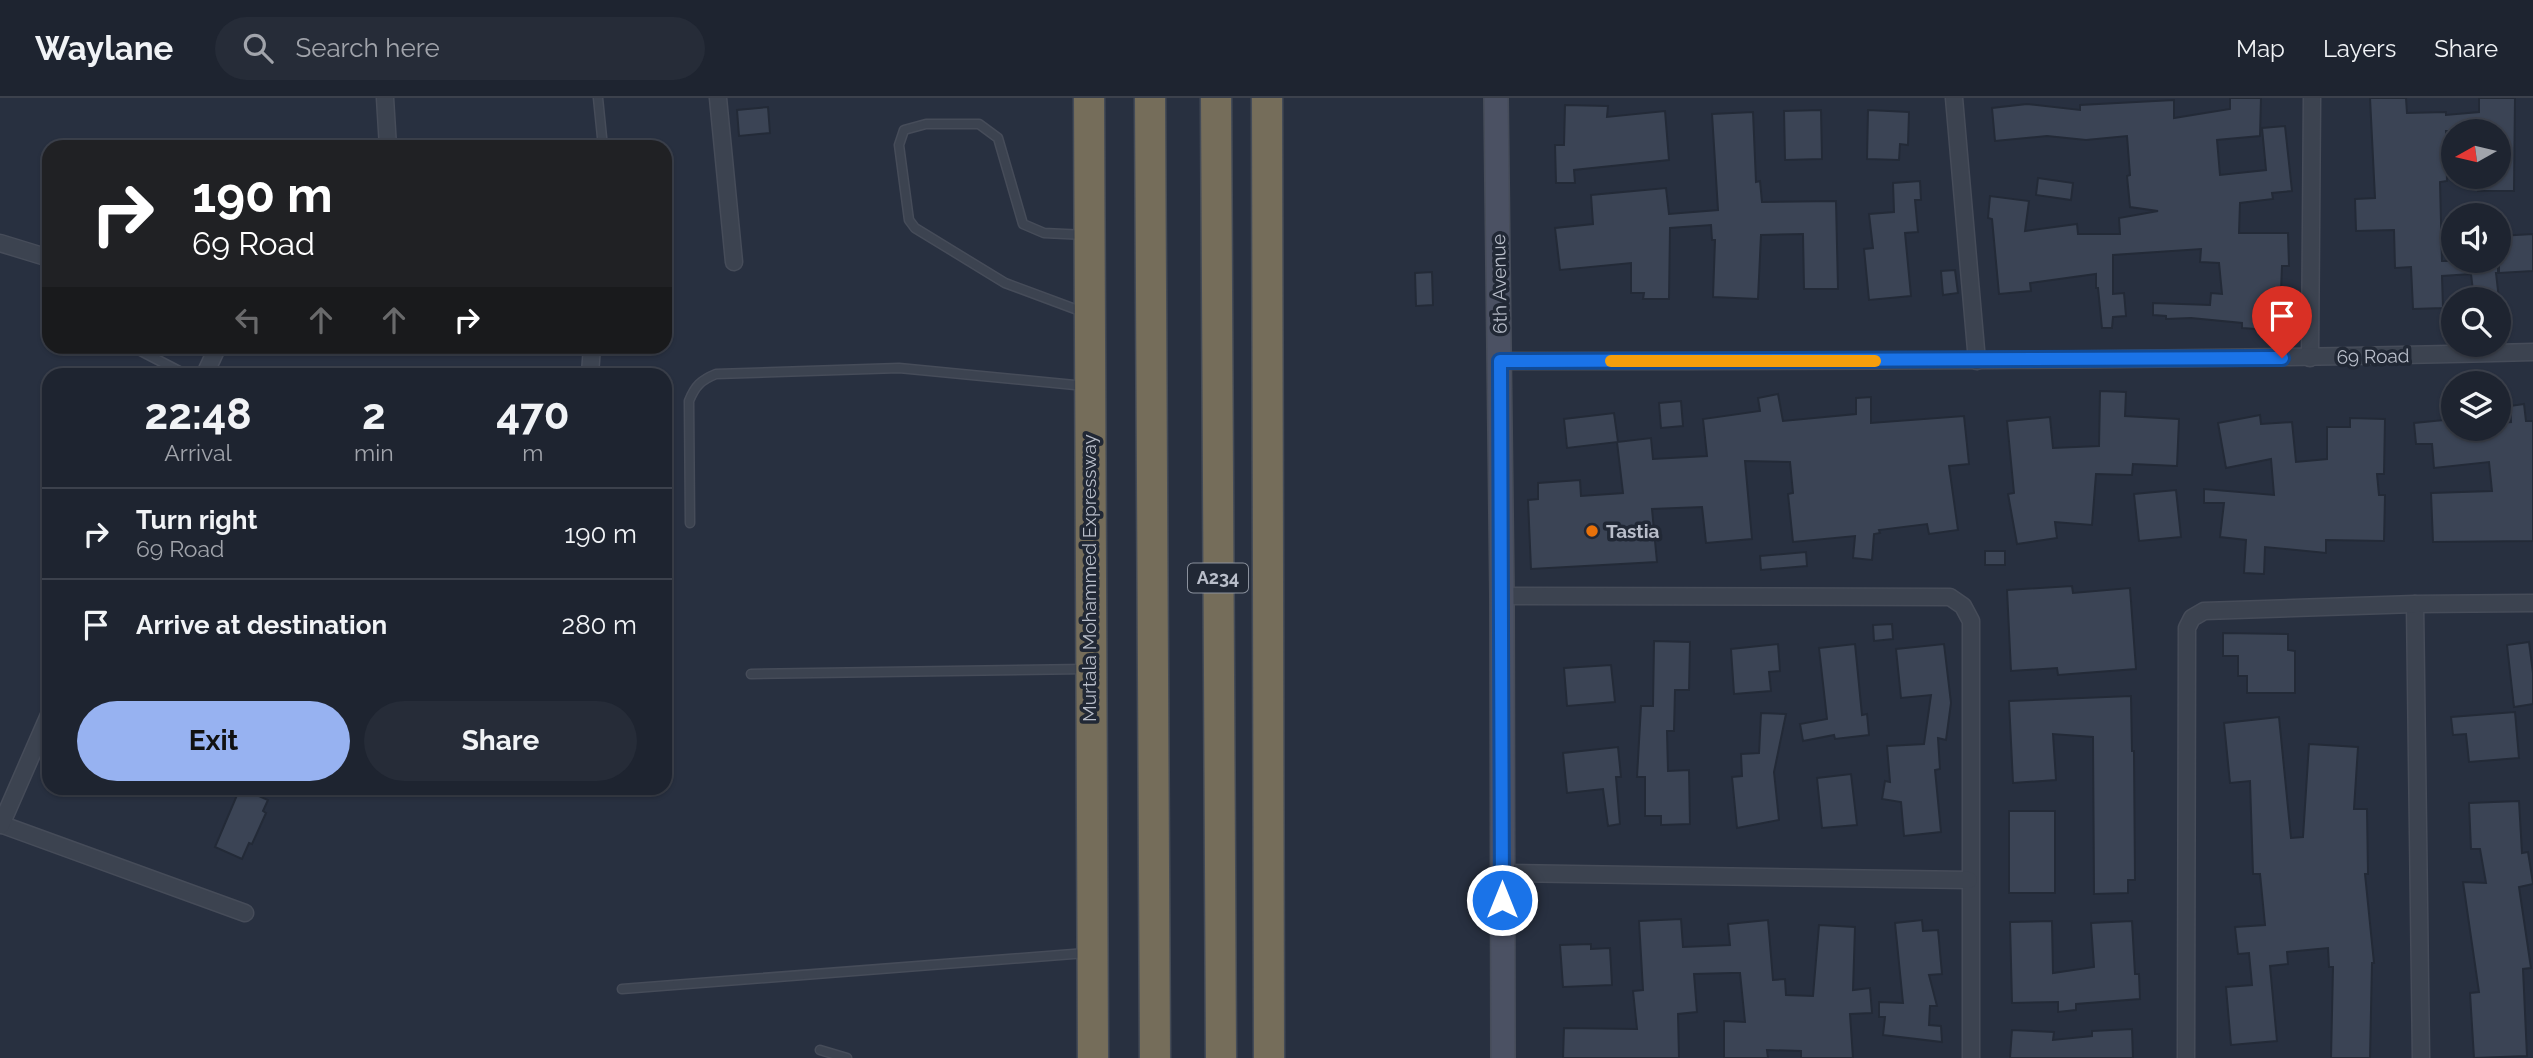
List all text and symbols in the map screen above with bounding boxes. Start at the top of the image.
search box [215,17,705,80]
text: Waylane [35,29,173,68]
icon: search [239,29,277,67]
text: Search here [295,33,440,63]
text: Map [2236,34,2285,63]
text: Layers [2323,34,2396,63]
text: Share [2434,34,2498,63]
north arrow [2441,119,2511,189]
map controls [2441,119,2511,441]
text: 190 m [192,166,333,223]
icon: right [77,168,168,259]
button: sound [2441,203,2511,273]
text: 69 Road [192,225,315,262]
street label: 6th Avenue [1487,234,1511,334]
pin [2252,286,2312,358]
button: search [2441,287,2511,357]
icon: arrive [2263,297,2301,335]
icon: left [229,301,267,339]
icon: ahead [302,301,340,339]
icon: ahead [375,301,413,339]
icon: right [448,301,486,339]
street label: 69 Road [2336,344,2410,368]
button: layers [2441,371,2511,441]
text: 22:48 [144,390,252,439]
text: 2 [362,390,386,439]
text: 470 [496,390,569,439]
street label: Murtala Mohammed Expressway [1078,434,1100,722]
text: Arrival [164,439,232,466]
text: min [354,439,394,466]
text: m [522,439,543,466]
text: Turn right [136,505,257,535]
icon: right [77,515,115,553]
text: 190 m [564,519,637,549]
place label: Tastia [1606,520,1660,542]
marker: Tastia [1584,523,1600,539]
text: 69 Road [136,535,224,562]
road number: A234 [1188,564,1248,592]
icon: arrive [77,606,115,644]
text: Arrive at destination [136,610,387,640]
text: 280 m [562,610,637,640]
button: Exit [77,701,350,781]
button: Share [364,701,637,781]
position arrow [1465,863,1539,937]

